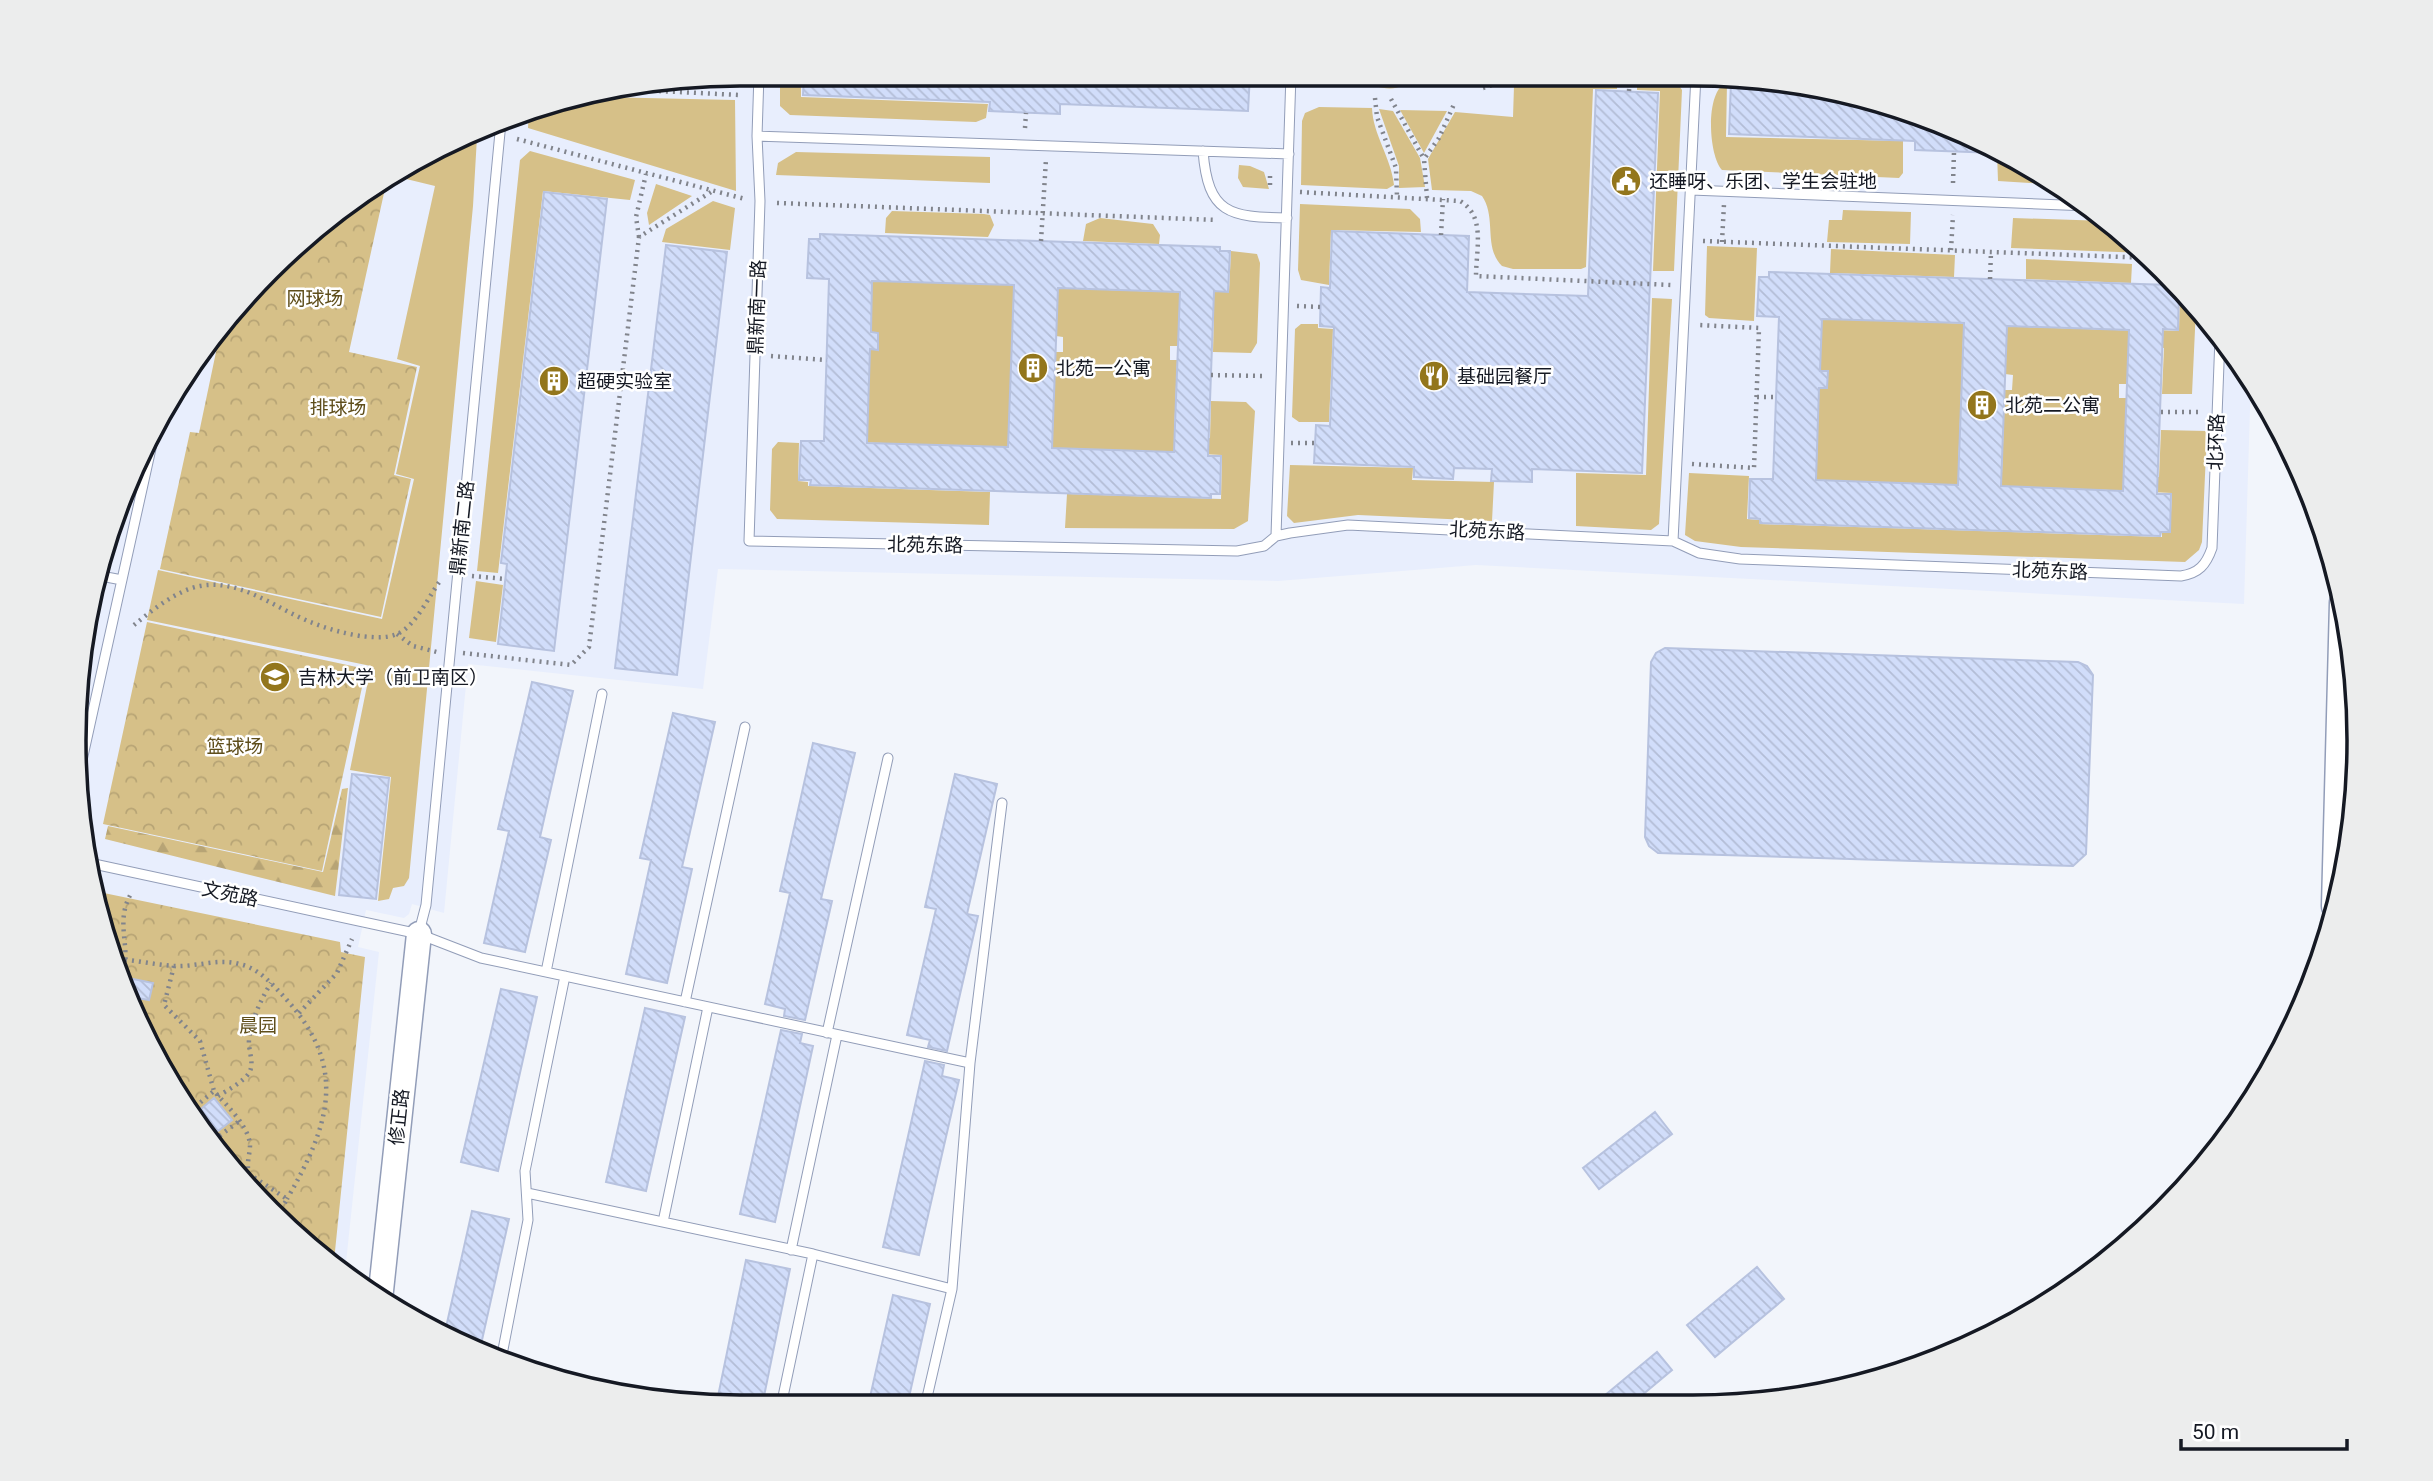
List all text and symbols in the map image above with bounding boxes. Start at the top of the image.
public building icon: 还睡呀、乐团、学生会驻地 [1609,164,1643,198]
place label: 还睡呀、乐团、学生会驻地 [1649,170,1877,193]
street label: 鼎新南一路 [744,259,770,355]
park label: 网球场 [286,287,344,310]
building icon: 北苑一公寓 [1016,351,1050,385]
place label: 北苑一公寓 [1056,357,1151,380]
restaurant icon: 基础园餐厅 [1417,359,1451,393]
building icon: 超硬实验室 [537,364,571,398]
place label: 基础园餐厅 [1457,365,1552,388]
place label: 超硬实验室 [577,370,672,393]
building icon: 北苑二公寓 [1965,388,1999,422]
place label: 北苑二公寓 [2005,394,2100,417]
park label: 排球场 [309,396,367,419]
street label: 北环路 [2204,413,2228,471]
street label: 鼎新南二路 [446,480,478,576]
street label: 北苑东路 [1448,518,1526,544]
street label: 北苑东路 [887,533,963,557]
street label: 北苑东路 [2012,558,2088,584]
school or university icon: 吉林大学（前卫南区） [258,660,292,694]
place label: 吉林大学（前卫南区） [298,666,488,689]
park label: 篮球场 [206,735,264,758]
street label: 文苑路 [200,877,260,911]
park label: 晨园 [239,1014,277,1037]
street label: 修正路 [385,1087,413,1147]
scale bar [2181,1408,2347,1452]
text: 50 m [2192,1420,2239,1444]

